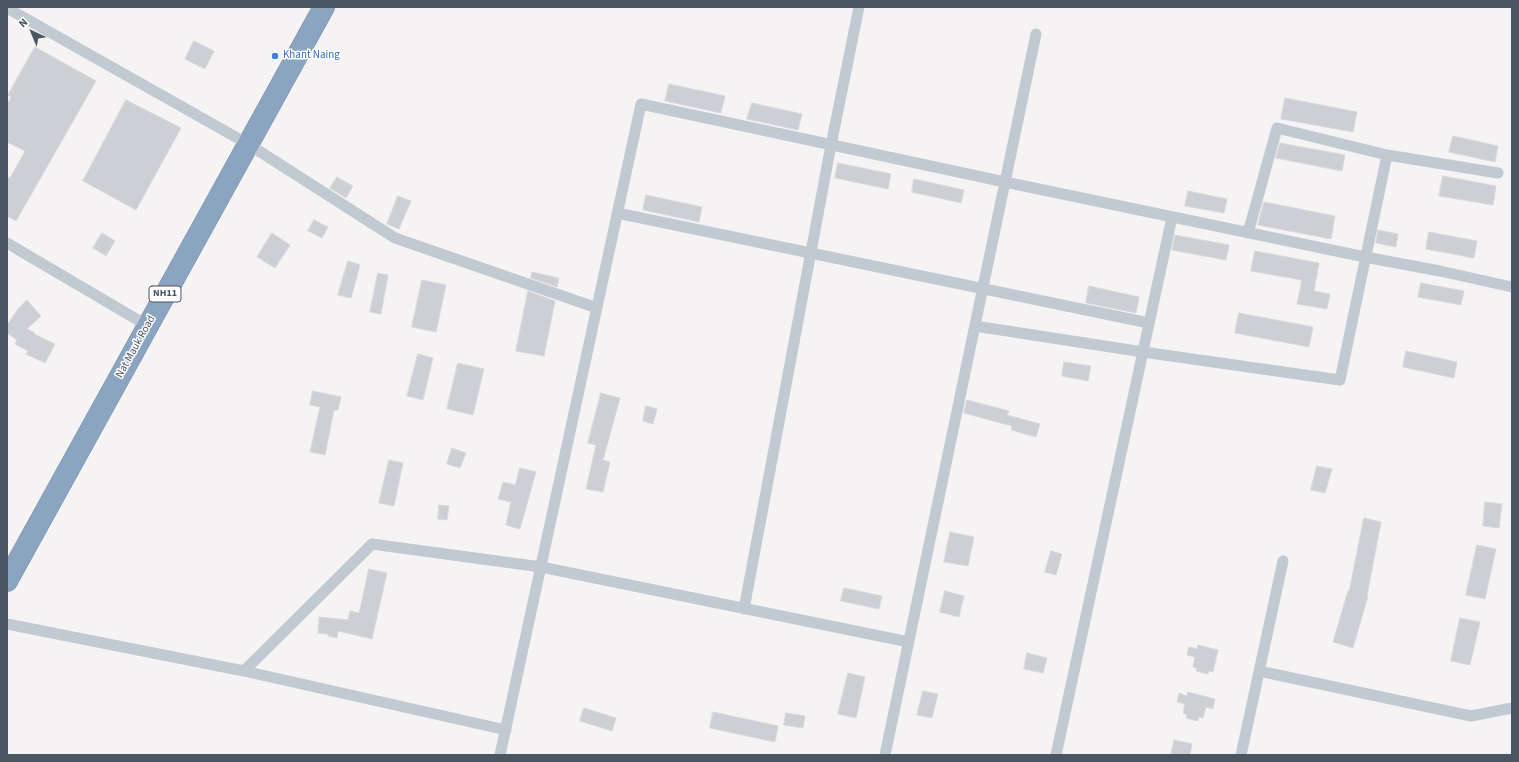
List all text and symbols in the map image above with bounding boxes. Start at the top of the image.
north arrow [12,12,52,52]
text: N [15,15,31,31]
place label: Khant Naing [283,49,340,63]
marker: Khant Naing [270,51,280,61]
road number: NH11 [149,286,181,302]
street label: Nat Mauk Road [113,314,159,380]

